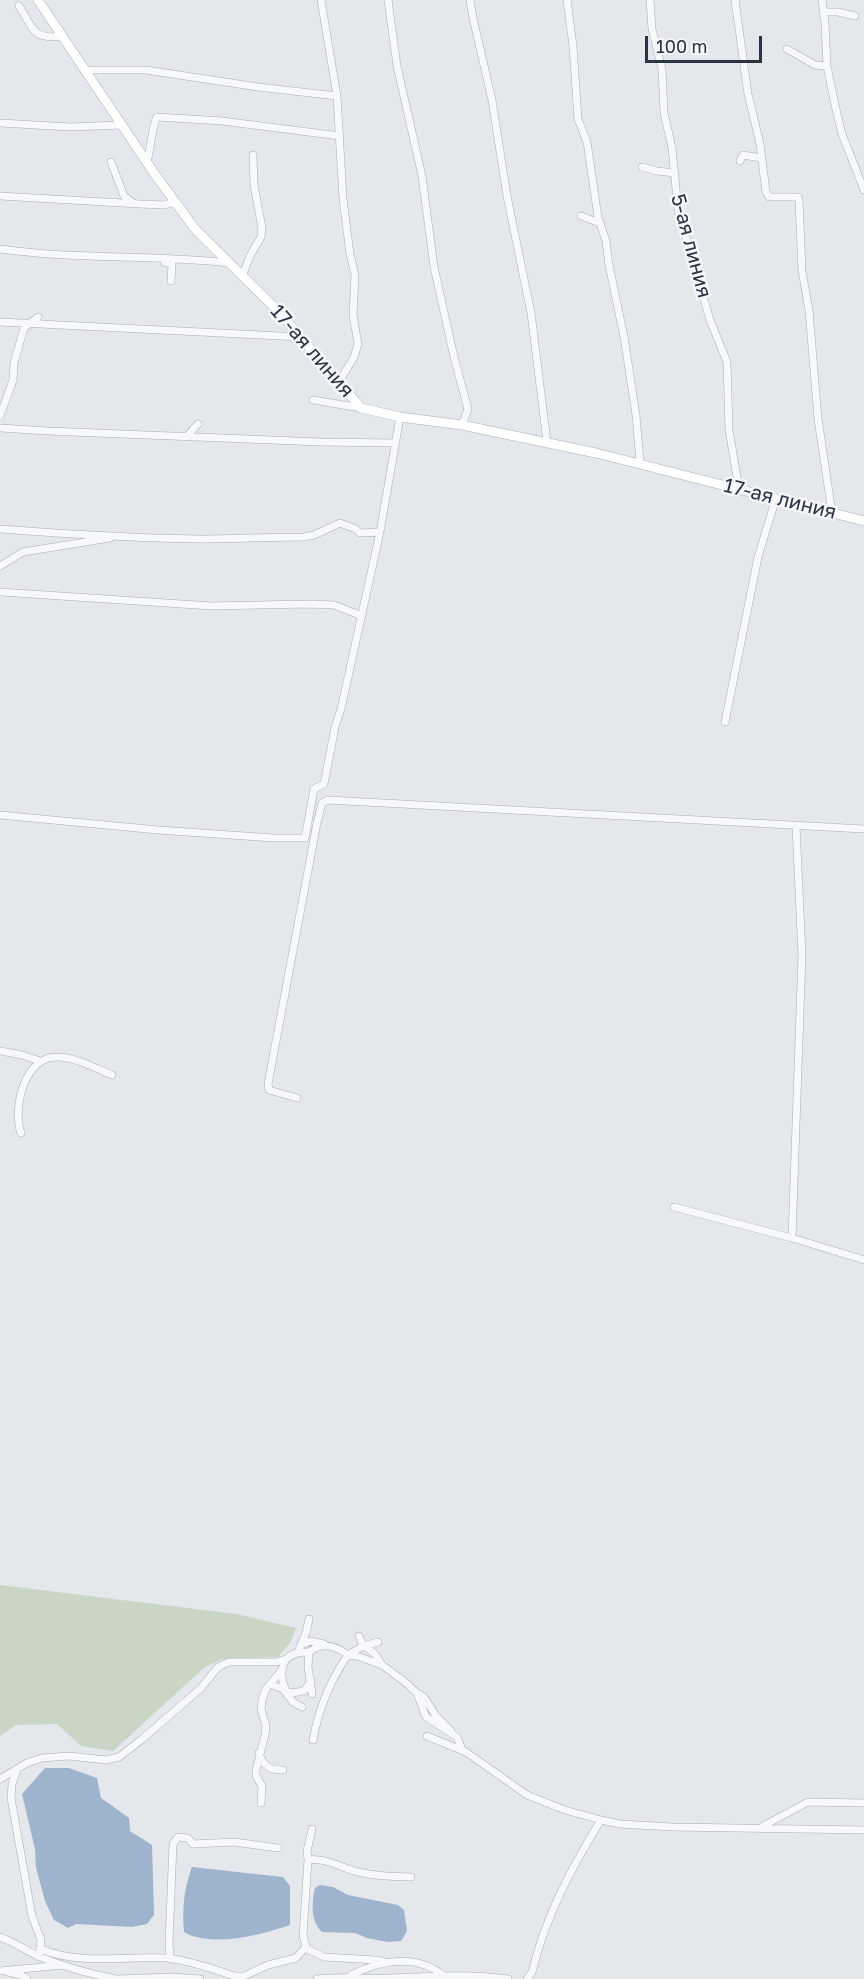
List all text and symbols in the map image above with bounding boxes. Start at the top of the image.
scale bar [648,24,765,62]
text: 100 m [656,35,707,57]
street label: 5-ая линия [666,191,716,301]
street label: 17-ая линия [265,300,359,402]
street label: 17-ая линия [721,473,839,525]

